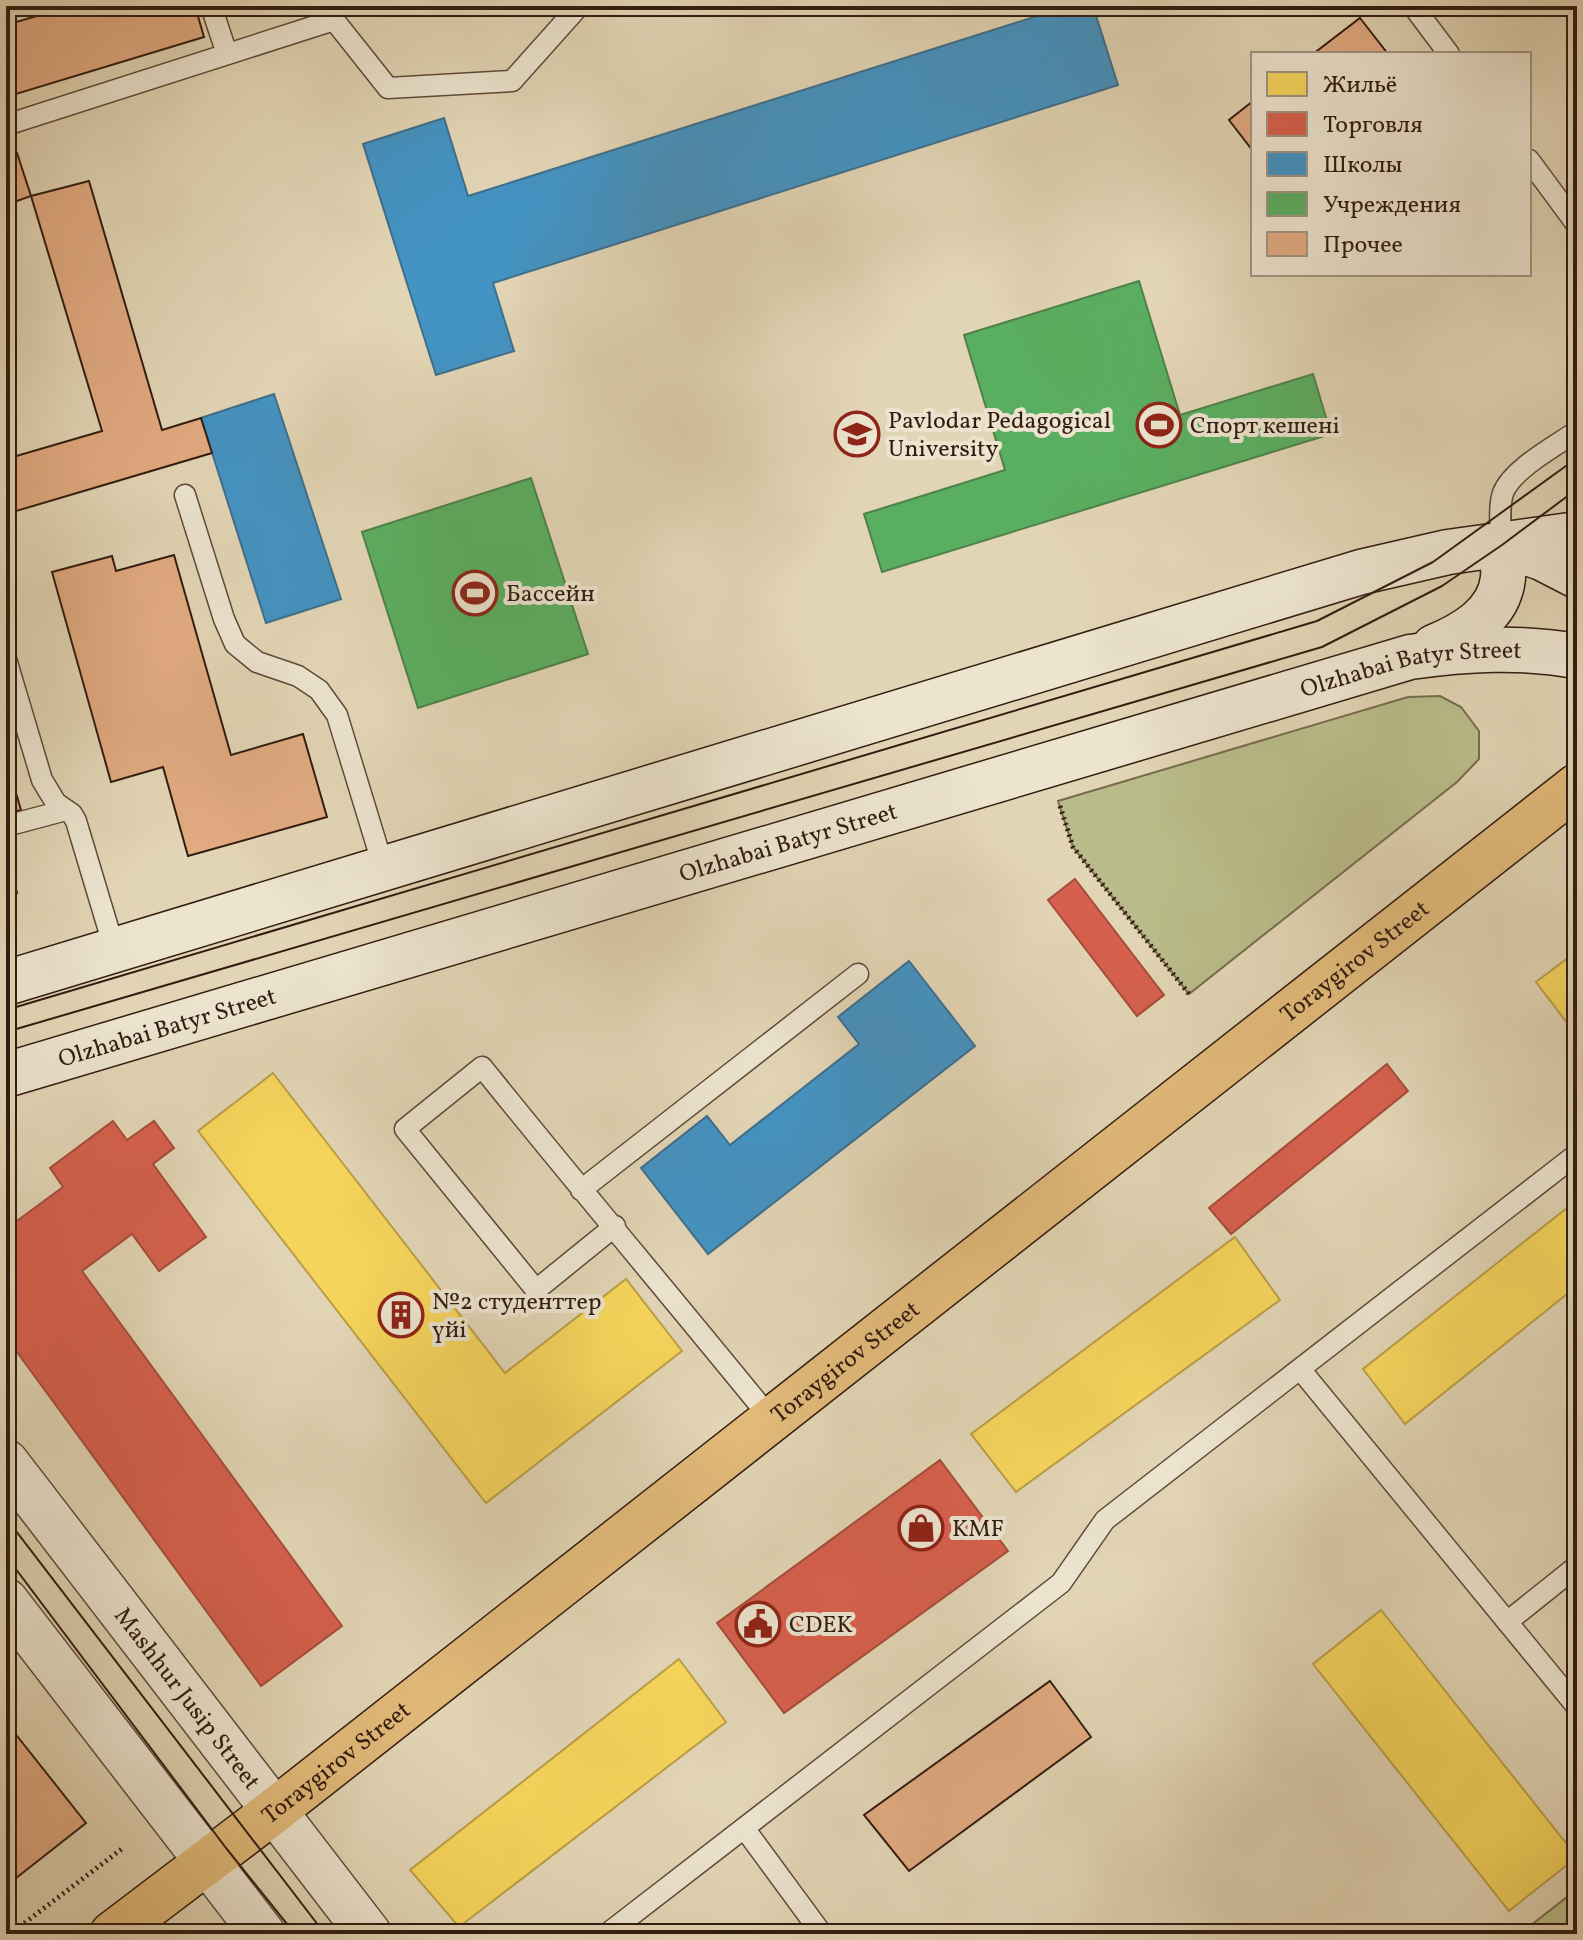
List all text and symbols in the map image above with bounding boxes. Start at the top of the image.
legend [1251,52,1531,276]
text: Жильё [1323,69,1397,103]
text: Торговля [1323,109,1423,143]
text: Школы [1323,149,1403,183]
text: Учреждения [1323,189,1461,223]
text: Прочее [1323,229,1403,263]
sports icon: Спорт кешені [1135,401,1183,449]
place label: Pavlodar Pedagogical University [888,405,1111,467]
school or university icon: Pavlodar Pedagogical University [833,410,881,458]
place label: Спорт кешені [1190,410,1340,444]
sports icon: Бассейн [451,569,499,617]
place label: Бассейн [506,578,595,612]
street label: Olzhabai Batyr Street [1297,635,1522,708]
street label: Olzhabai Batyr Street [676,796,902,893]
street label: Toraygirov Street [1274,893,1437,1032]
street label: Olzhabai Batyr Street [54,980,281,1078]
place label: №2 студенттер үйі [432,1286,602,1348]
building icon: №2 студенттер үйі [377,1291,425,1339]
street label: Toraygirov Street [765,1294,928,1433]
shop icon: KMF [897,1504,945,1552]
place label: KMF [952,1513,1004,1547]
public building icon: CDEK [734,1600,782,1648]
street label: Mashhur Jusip Street [105,1601,267,1798]
place label: CDEK [789,1609,853,1643]
street label: Toraygirov Street [255,1695,419,1833]

